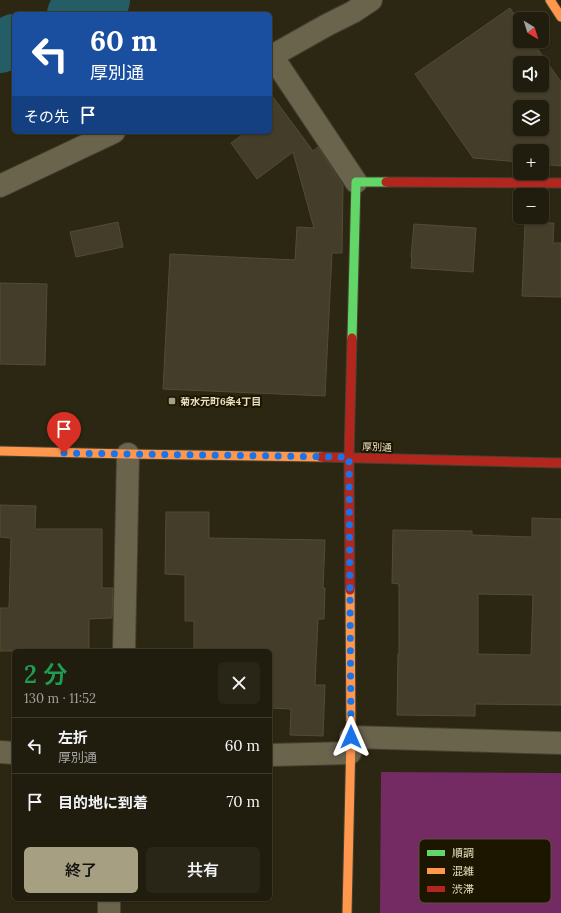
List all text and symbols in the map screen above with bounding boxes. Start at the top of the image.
north arrow [513,12,549,48]
map controls [513,12,549,224]
text: 60 m [90,23,157,59]
icon: left [24,28,76,80]
button: sound [513,56,549,92]
text: 厚別通 [90,61,144,84]
button: layers [513,100,549,136]
icon: arrive [77,104,99,126]
text: その先 [24,107,69,126]
button: + [513,144,549,180]
button: − [513,188,549,224]
place label: 菊水元町6条4丁目 [180,395,261,408]
marker: 菊水元町6条4丁目 [167,396,177,406]
pin [47,412,81,453]
icon: arrive [53,418,75,440]
street label: 厚別通 [362,440,392,454]
text: 2 分 [24,659,67,690]
button: close [218,662,260,704]
text: 130 m · 11:52 [24,690,96,707]
position arrow [330,716,372,758]
text: 左折 [58,728,88,747]
icon: left [24,735,46,757]
text: 60 m [225,736,260,755]
text: 厚別通 [58,749,97,766]
icon: arrive [24,791,46,813]
text: 70 m [226,792,260,811]
text: 目的地に到着 [58,793,148,812]
legend [419,839,551,903]
text: 順調 [452,846,474,860]
button: 終了 [24,847,138,893]
button: 共有 [146,847,260,893]
text: 混雑 [452,864,474,878]
text: 渋滞 [452,882,474,896]

